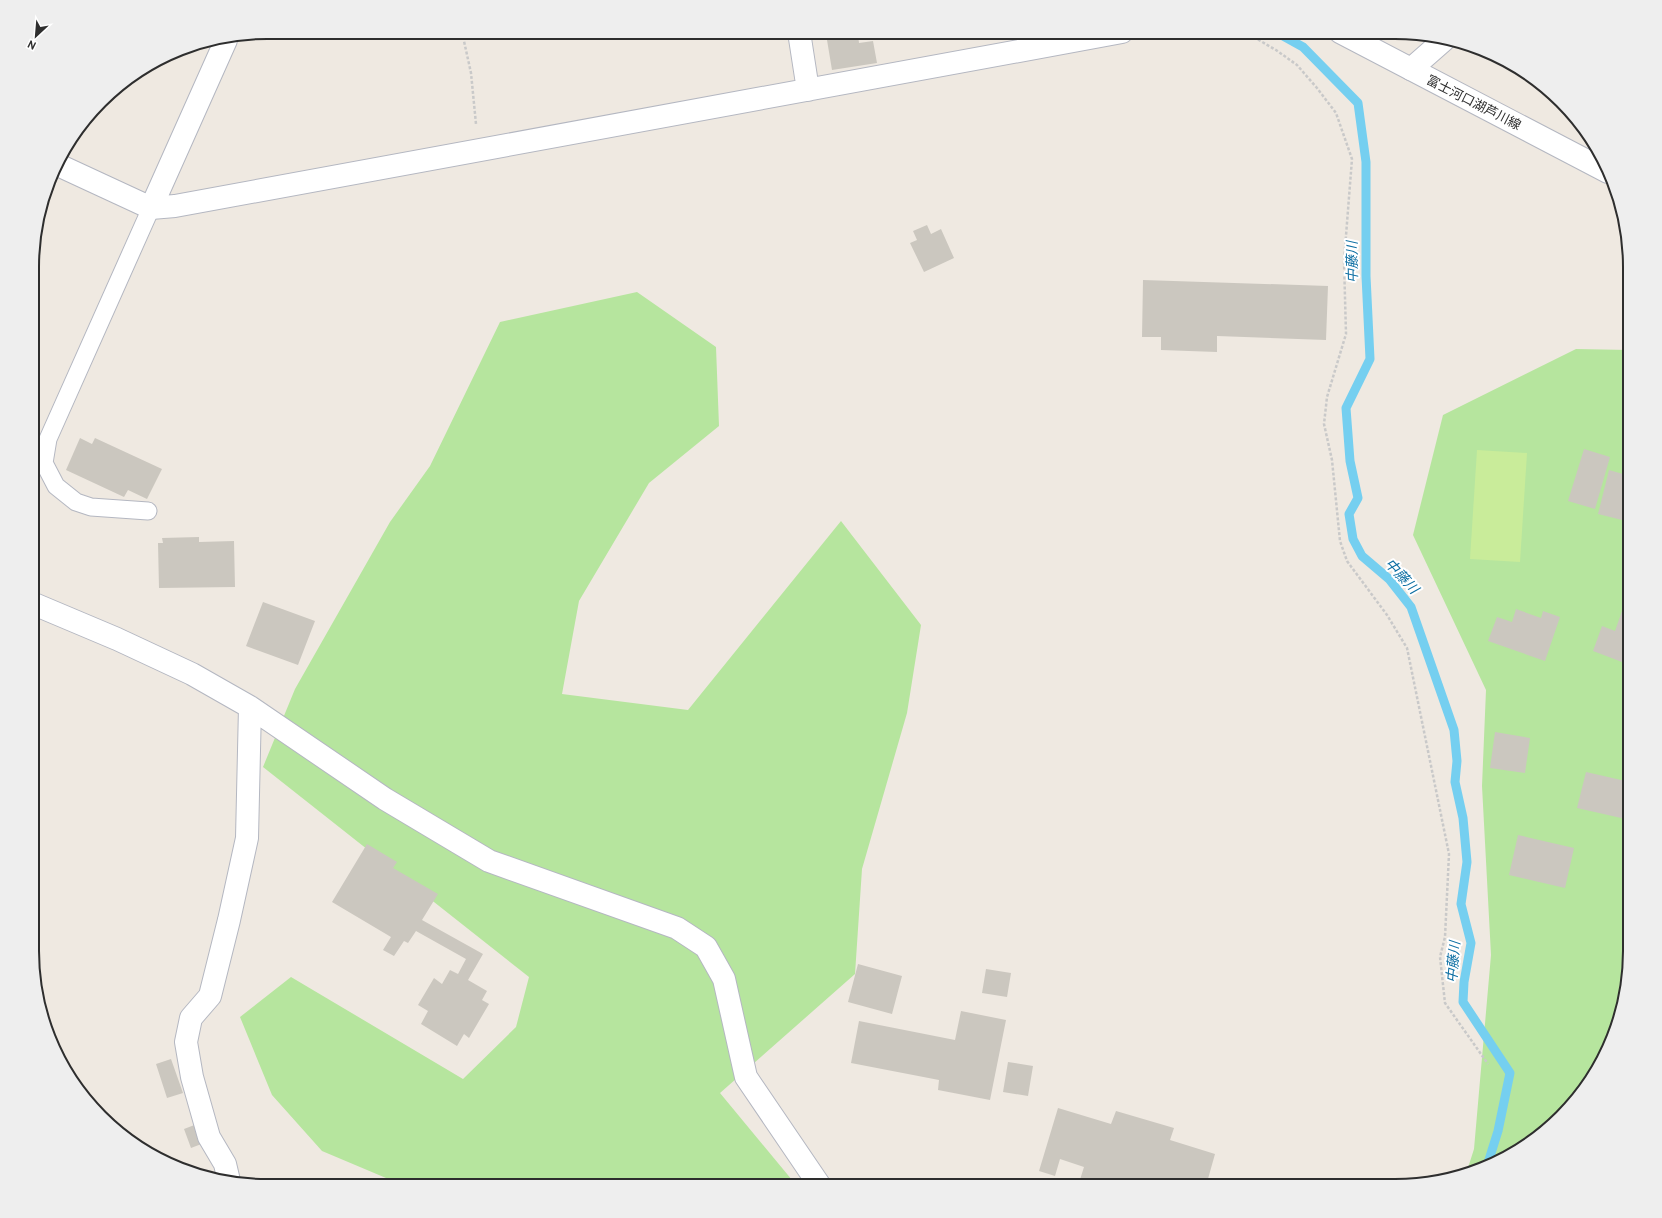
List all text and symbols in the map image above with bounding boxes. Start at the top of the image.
north arrow [16,16,56,56]
text: N [25,36,39,52]
street label: 富士河口湖芦川線 [1423,72,1524,135]
water label: 中藤川 [1345,239,1362,283]
water label: 中藤川 [1380,556,1423,600]
water label: 中藤川 [1444,938,1465,984]

